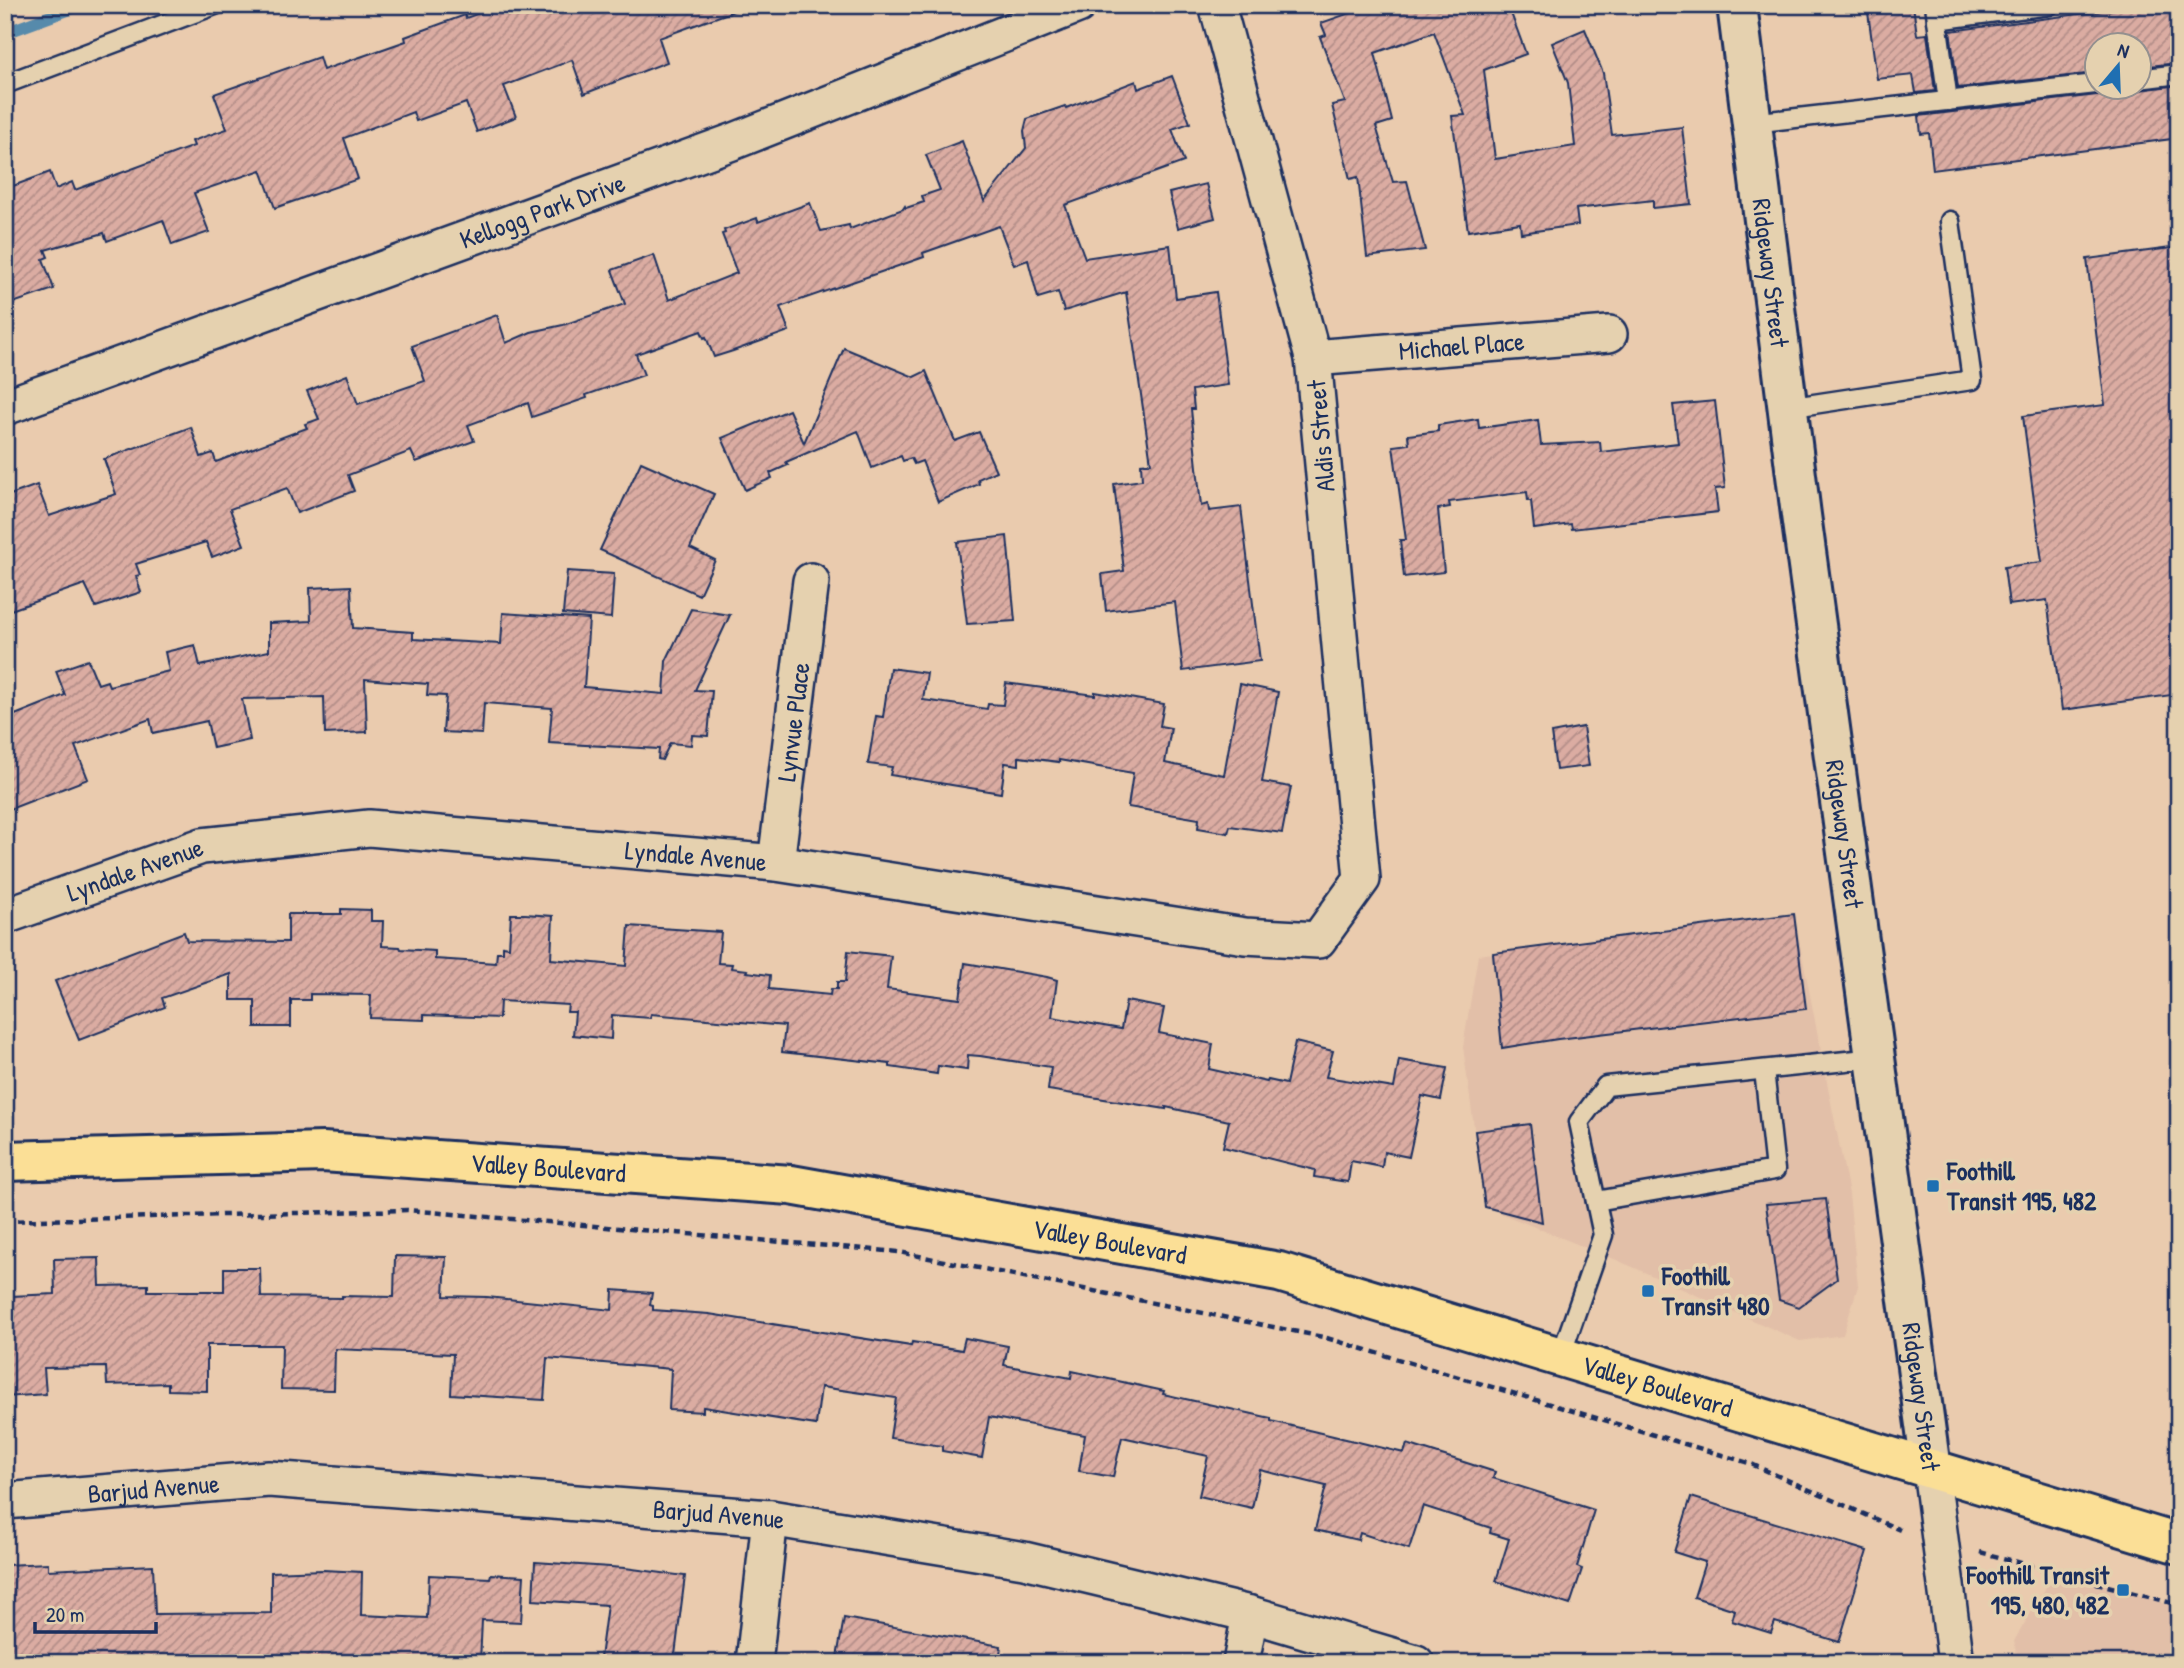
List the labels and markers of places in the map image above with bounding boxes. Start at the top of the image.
place label: Foothill Transit 195, 482 [1946,1153,2097,1218]
marker: Foothill Transit 195, 482 [1925,1178,1941,1194]
place label: Foothill Transit 480 [1661,1258,1770,1323]
marker: Foothill Transit 480 [1640,1283,1656,1299]
place label: Foothill Transit 195, 480, 482 [1966,1557,2110,1622]
marker: Foothill Transit 195, 480, 482 [2115,1582,2131,1598]

